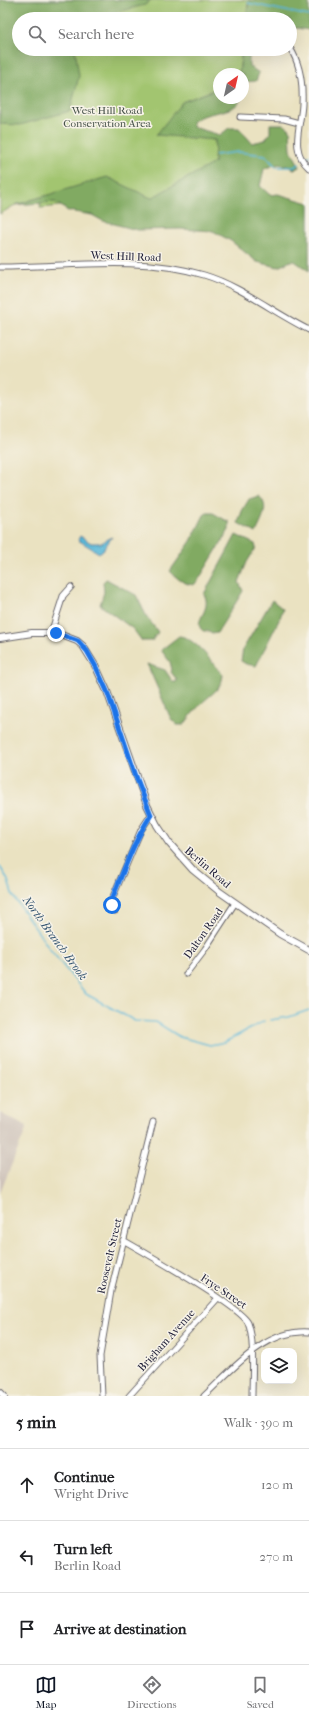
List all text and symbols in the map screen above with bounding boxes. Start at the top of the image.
search box [12,12,297,56]
icon: search [26,23,48,45]
text: Search here [58,25,134,43]
north arrow [213,68,249,104]
park label: West Hill Road Conservation Area [63,104,152,130]
street label: West Hill Road [89,249,163,264]
route end [47,624,65,642]
street label: Berlin Road [182,844,234,892]
water label: North Branch Brook [19,892,90,983]
route start [103,896,121,914]
street label: Dalton Road [181,905,226,961]
street label: Roosevelt Street [94,1217,125,1295]
street label: Frye Street [198,1271,249,1312]
street label: Brigham Avenue [135,1306,198,1374]
map controls [261,1348,297,1384]
button: layers [261,1348,297,1384]
text: 5 min [16,1412,56,1432]
text: Walk · 390 m [224,1415,293,1430]
text: Continue [54,1468,114,1486]
icon: ahead [16,1474,38,1496]
text: 120 m [261,1477,293,1492]
text: Wright Drive [54,1486,129,1501]
text: Turn left [54,1540,112,1558]
icon: left [16,1546,38,1568]
text: 270 m [259,1549,293,1564]
text: Berlin Road [54,1558,121,1573]
icon: arrive [16,1618,38,1640]
text: Arrive at destination [54,1620,186,1638]
tab: Map [35,1674,57,1711]
tab: Directions [127,1674,177,1711]
tab: Saved [247,1674,274,1711]

